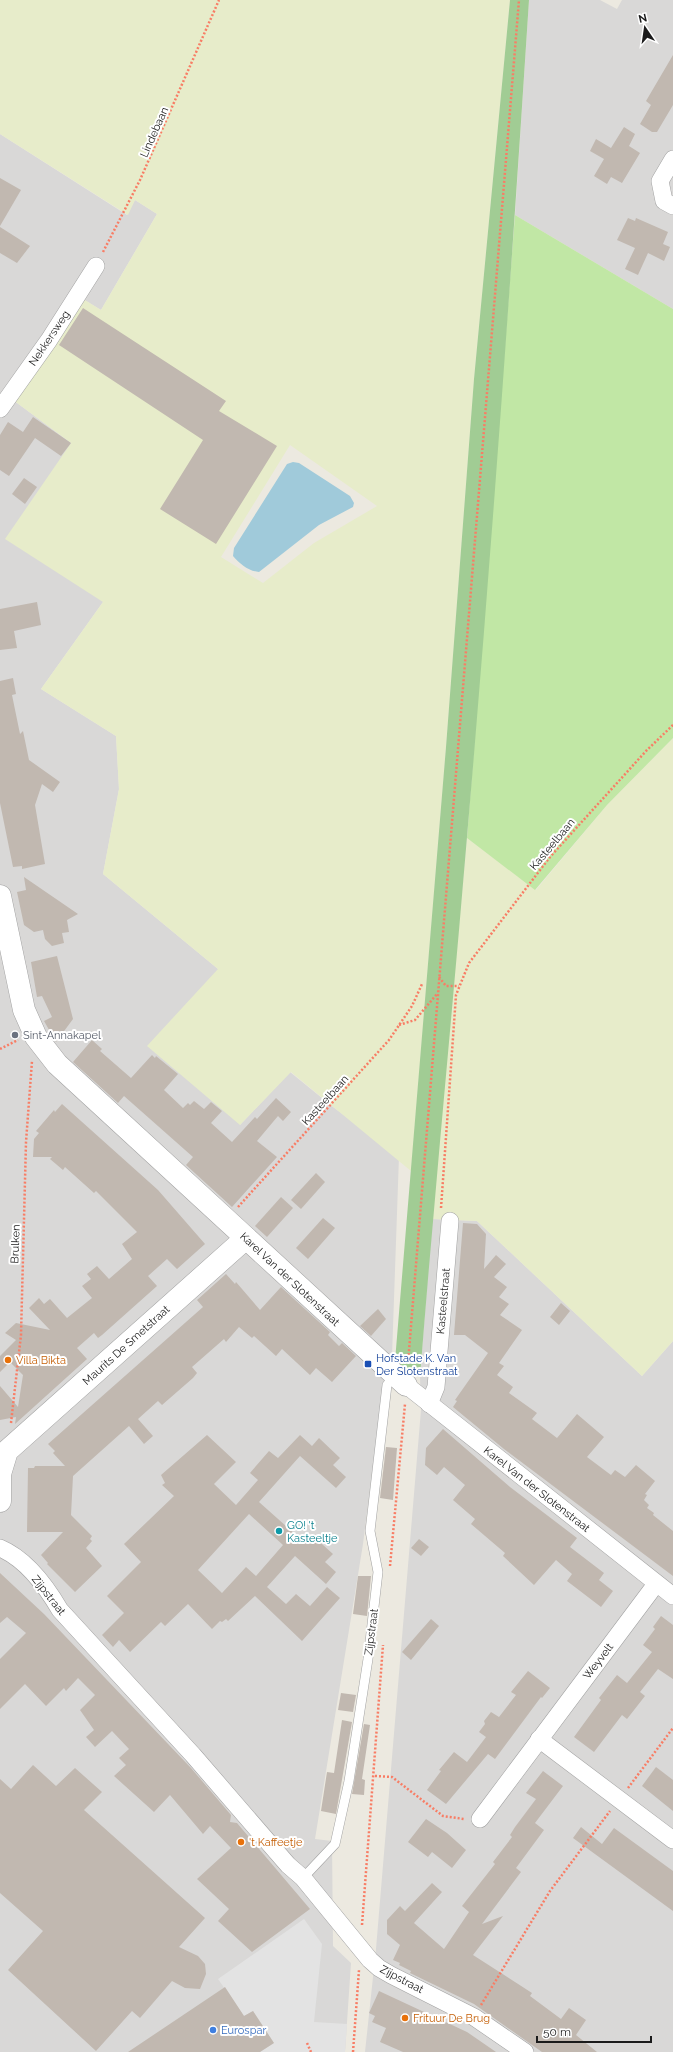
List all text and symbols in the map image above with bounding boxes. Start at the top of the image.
north arrow [625,8,665,48]
text: N [637,11,648,26]
street label: Lindebaan [138,105,171,159]
street label: Nekkersweg [26,308,73,368]
street label: Kasteelbaan [527,816,578,873]
place label: Sint-Annakapel [23,1029,101,1042]
marker: Sint-Annakapel [10,1030,20,1040]
street label: Kasteelbaan [299,1073,351,1128]
street label: Brulken [8,1224,23,1264]
street label: Karel Van der Slotenstraat [237,1230,342,1329]
street label: Kasteelstraat [434,1267,453,1335]
street label: Maurits De Smetstraat [80,1303,173,1388]
place label: Hofstade K. Van Der Slotenstraat [376,1352,458,1378]
place label: Villa Bikta [16,1354,66,1367]
marker: Villa Bikta [3,1355,13,1365]
marker: Hofstade K. Van Der Slotenstraat [363,1359,373,1369]
street label: Karel Van der Slotenstraat [481,1444,593,1535]
place label: GO! 't Kasteeltje [287,1519,338,1545]
marker: GO! 't Kasteeltje [274,1526,284,1536]
street label: Zijpstraat [29,1573,68,1618]
street label: Zijpstraat [362,1608,381,1656]
street label: Weyvelt [581,1640,616,1682]
place label: 't Kaffeetje [249,1836,303,1849]
marker: 't Kaffeetje [236,1837,246,1847]
street label: Zijpstraat [378,1963,426,1996]
place label: Frituur De Brug [413,2012,490,2025]
marker: Frituur De Brug [400,2013,410,2023]
scale bar [537,2018,651,2044]
place label: Eurospar [221,2024,266,2037]
marker: Eurospar [208,2025,218,2035]
text: 50 m [543,2025,571,2039]

